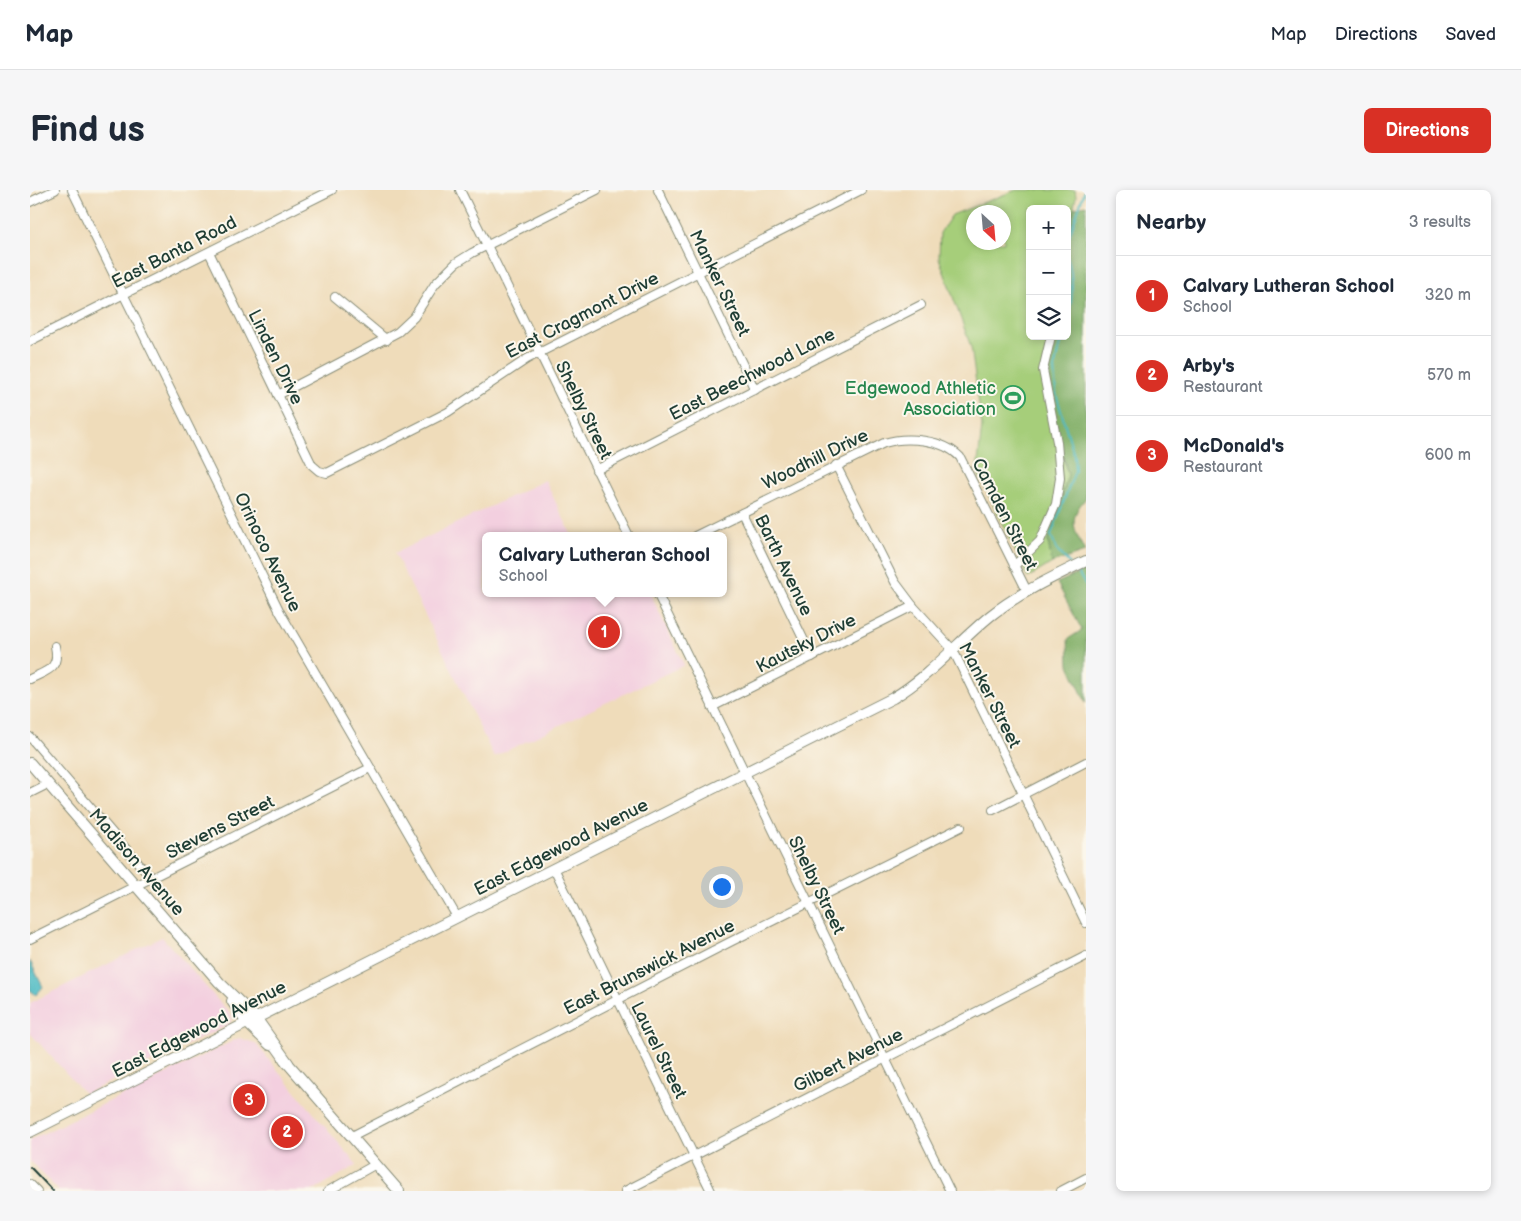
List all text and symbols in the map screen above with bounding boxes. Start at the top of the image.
text: Map [25,20,73,49]
text: Map [1271,24,1307,45]
text: Directions [1335,24,1417,45]
text: Saved [1445,24,1496,45]
button: Directions [1364,108,1491,153]
text: Find us [30,109,145,152]
north arrow [966,205,1011,250]
map controls [1026,205,1071,340]
button: + [1026,205,1071,250]
text: Nearby [1136,210,1206,235]
street label: East Banta Road [108,212,240,293]
text: 3 results [1409,213,1471,232]
street label: Manker Street [685,227,755,340]
button: − [1026,250,1071,295]
street label: East Cragmont Drive [502,268,662,363]
text: Calvary Lutheran School [1183,275,1394,298]
text: 1 [1149,286,1155,305]
text: 320 m [1425,286,1471,305]
button: layers [1026,295,1071,340]
text: School [1183,298,1232,317]
street label: Linden Drive [244,306,308,408]
street label: East Beechwood Lane [666,323,839,425]
text: Arby's [1183,355,1235,378]
street label: Shelby Street [551,358,617,463]
text: 2 [1147,366,1157,385]
text: 570 m [1427,366,1471,385]
place label: Edgewood Athletic Association [845,378,996,420]
text: Restaurant [1183,378,1263,397]
sports icon: Edgewood Athletic Association [1000,385,1026,411]
street label: Woodhill Drive [759,425,872,494]
text: McDonald's [1183,435,1284,458]
text: 3 [1147,446,1157,465]
text: 600 m [1425,446,1471,465]
street label: Camden Street [967,455,1042,574]
text: Restaurant [1183,458,1263,477]
street label: Orinoco Avenue [230,489,306,615]
street label: Barth Avenue [750,511,817,620]
popup [482,532,727,597]
text: Calvary Lutheran School [499,544,710,567]
text: School [499,567,548,586]
street label: Kautsky Drive [753,609,860,678]
pin: 1 [588,613,620,651]
street label: Manker Street [954,639,1025,752]
street label: Stevens Street [163,791,278,864]
street label: East Edgewood Avenue [471,794,652,901]
street label: Madison Avenue [84,805,189,920]
street label: Shelby Street [784,833,850,938]
your location [709,874,735,900]
street label: East Brunswick Avenue [560,915,739,1020]
street label: East Edgewood Avenue [109,976,290,1083]
street label: Laurel Street [626,999,691,1102]
street label: Gilbert Avenue [790,1024,907,1097]
pin: 3 [233,1081,265,1119]
pin: 2 [271,1113,303,1151]

